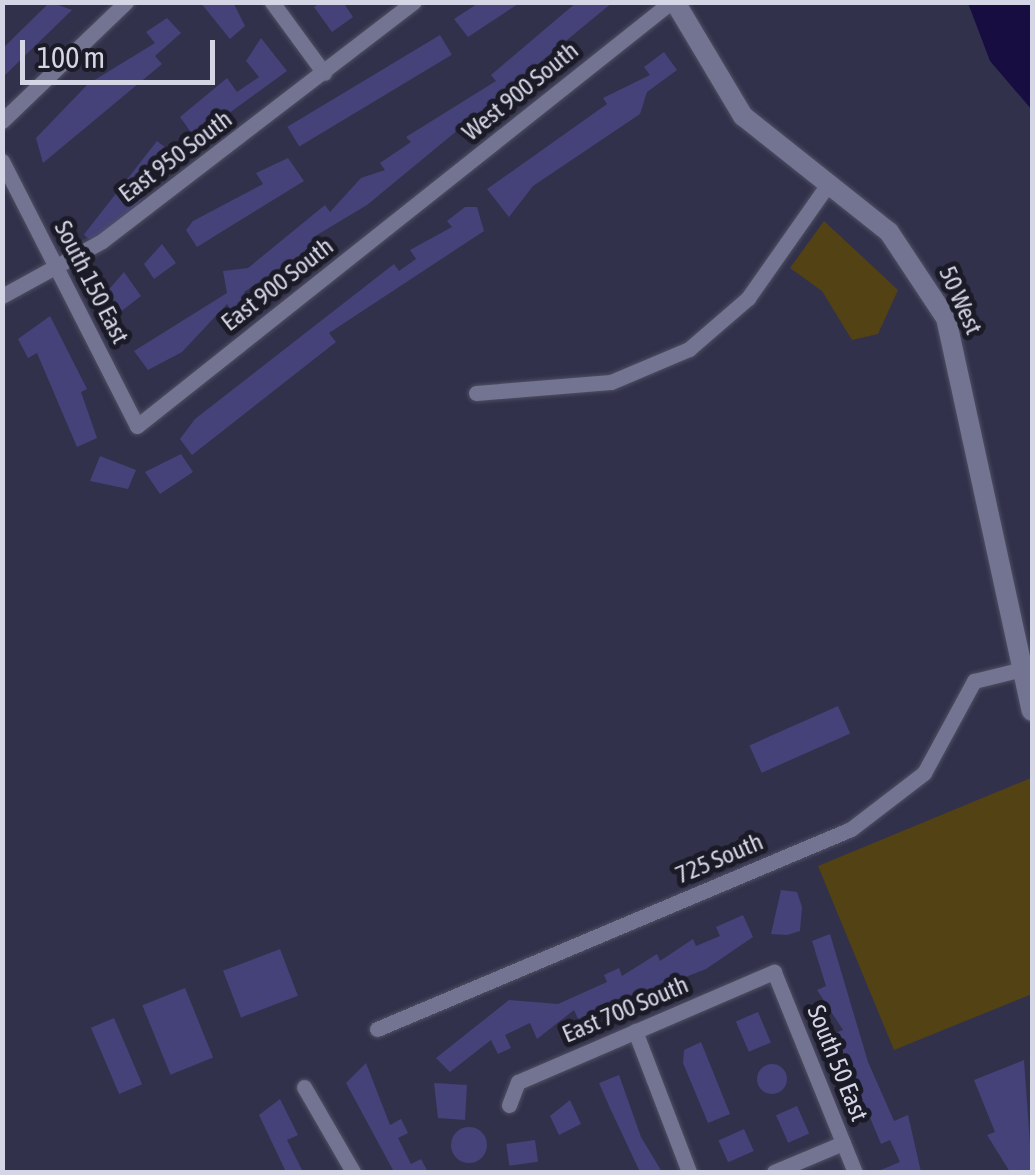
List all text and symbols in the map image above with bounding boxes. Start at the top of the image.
scale bar [25,20,220,82]
street label: West 900 South [456,35,584,147]
text: 100 m [37,40,105,74]
street label: East 950 South [112,104,238,208]
street label: South 150 East [48,215,136,349]
street label: East 900 South [215,231,339,337]
street label: 50 West [933,261,989,339]
street label: 725 South [671,826,767,890]
street label: East 700 South [557,969,693,1049]
street label: South 50 East [801,1001,875,1125]

